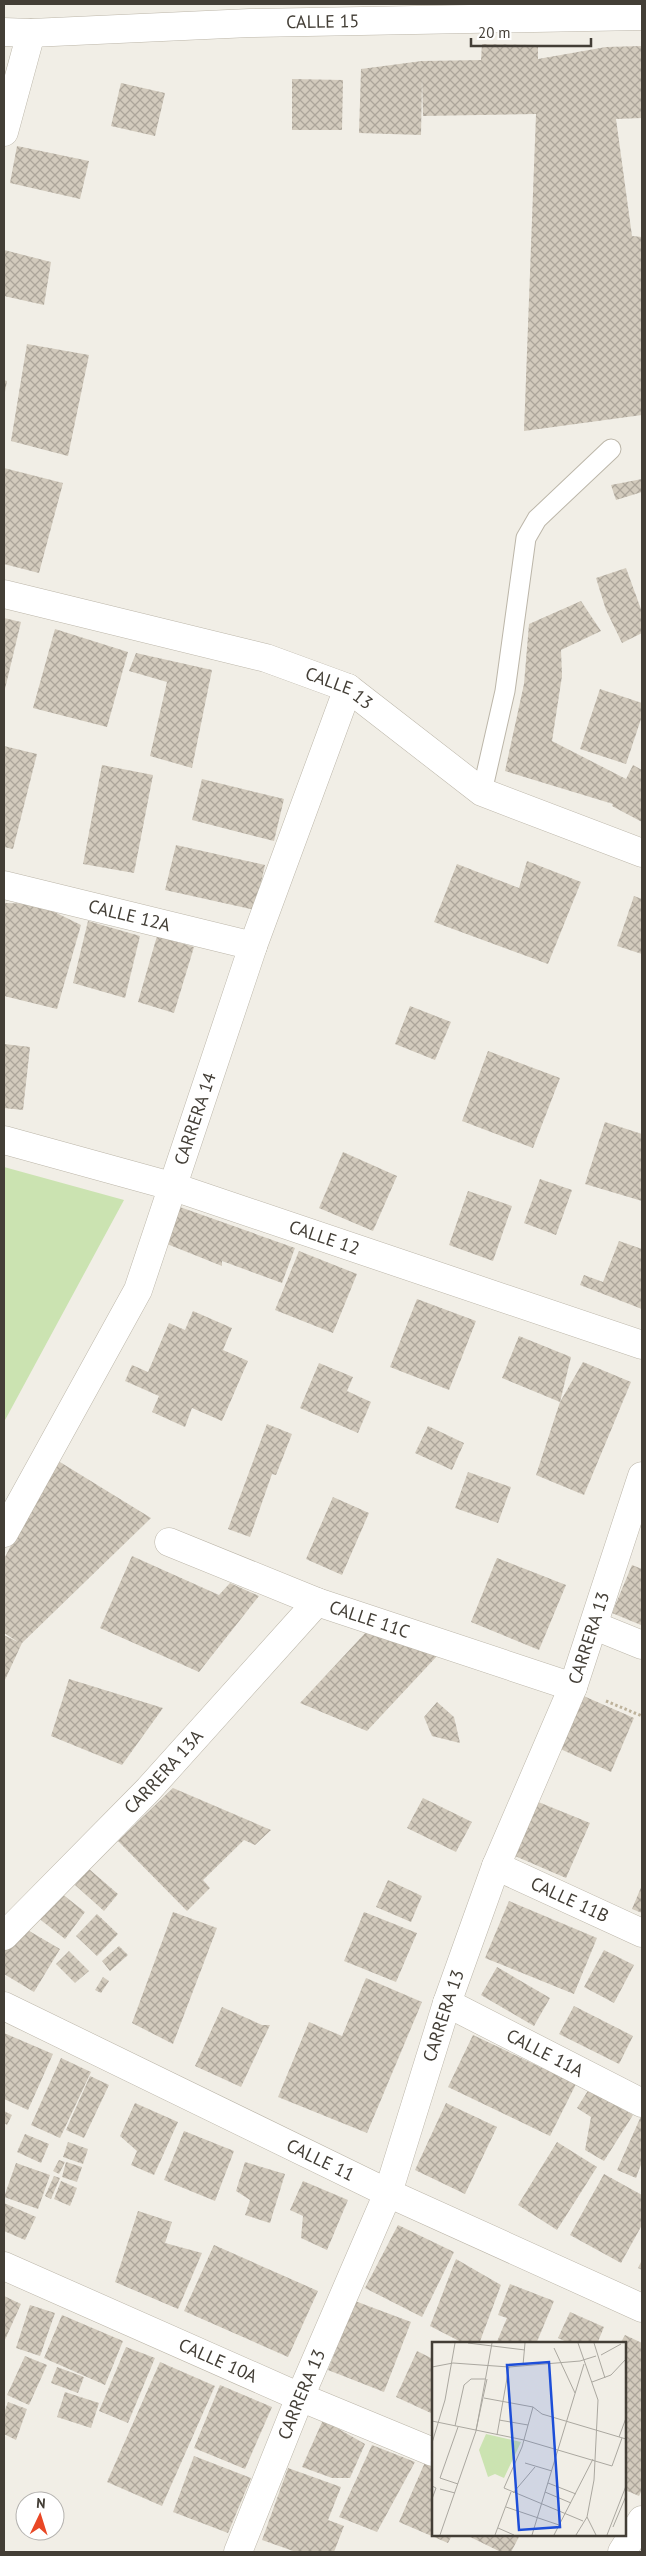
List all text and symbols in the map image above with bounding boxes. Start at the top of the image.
street label: CALLE 15 [286,9,359,33]
scale bar [471,15,591,47]
text: 20 m [478,23,511,42]
street label: CALLE 13 [302,661,378,714]
street label: CALLE 12A [86,894,173,936]
street label: CARRERA 14 [169,1069,221,1168]
street label: CALLE 12 [286,1215,363,1260]
street label: CARRERA 13 [563,1589,614,1687]
street label: CALLE 11C [326,1595,413,1643]
street label: CARRERA 13A [119,1724,208,1819]
street label: CALLE 11B [527,1871,613,1927]
street label: CARRERA 13 [417,1966,469,2065]
street label: CALLE 11A [503,2023,588,2082]
street label: CALLE 11 [283,2133,359,2186]
street label: CALLE 10A [175,2333,261,2388]
inset map [432,2342,626,2536]
street label: CARRERA 13 [272,2345,330,2443]
north arrow [15,2491,65,2541]
text: N [36,2494,46,2512]

